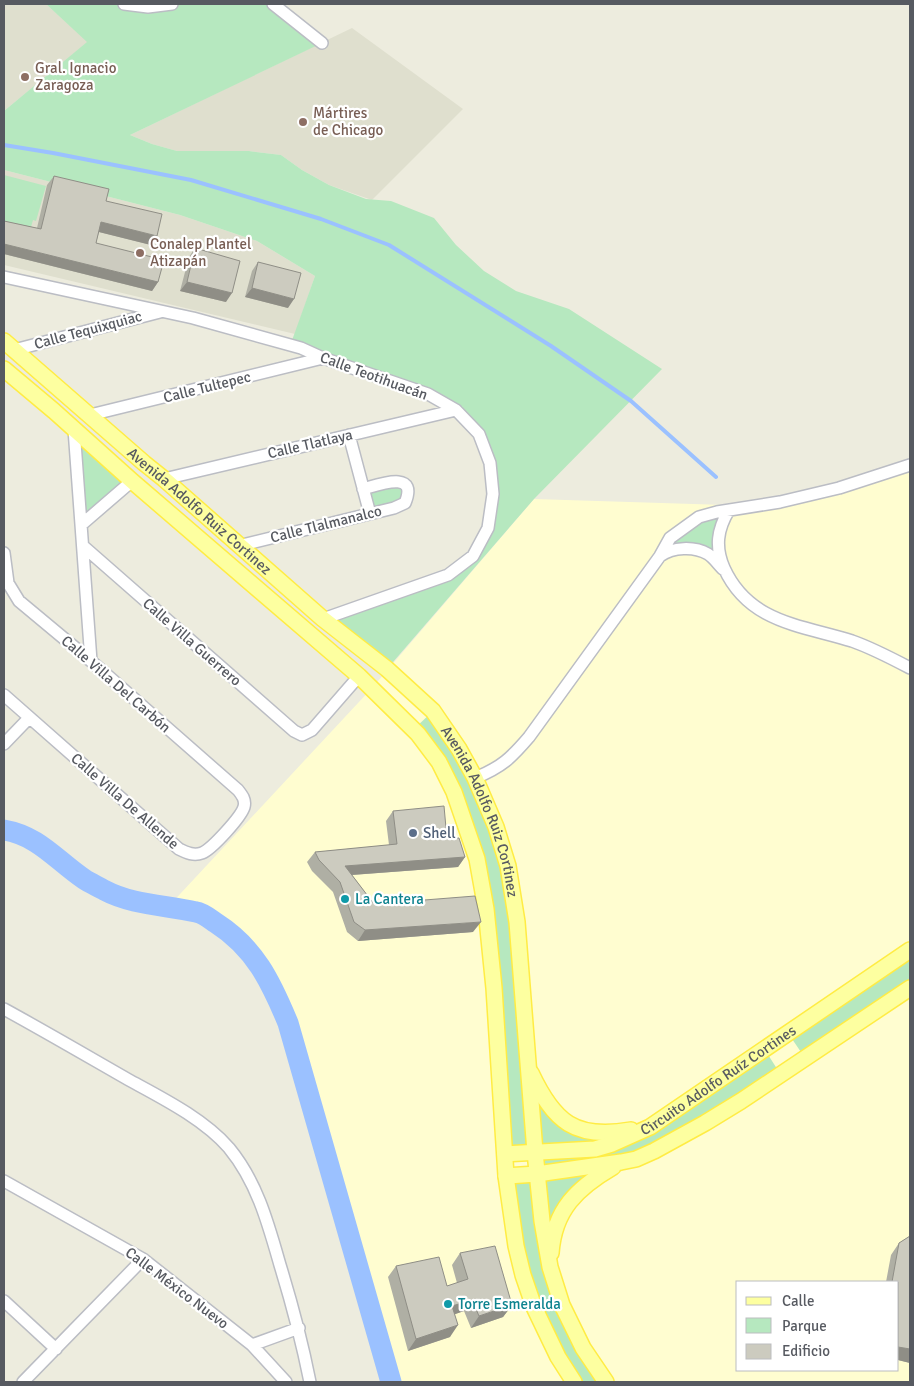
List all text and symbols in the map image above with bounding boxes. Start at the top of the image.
place label: Gral. Ignacio Zaragoza [35,59,117,94]
marker: Gral. Ignacio Zaragoza [19,71,31,83]
place label: Mártires de Chicago [313,104,384,139]
marker: Mártires de Chicago [297,116,309,128]
place label: Conalep Plantel Atizapán [150,235,251,270]
marker: Conalep Plantel Atizapán [134,247,146,259]
street label: Calle Tequixquiac [32,307,144,353]
street label: Calle Teotihuacán [318,348,430,404]
street label: Calle Tultepec [161,367,253,407]
street label: Calle Tlatlaya [266,425,354,463]
street label: Avenida Adolfo Ruiz Cortinez [124,444,275,579]
street label: Calle Tlalmanalco [268,501,384,547]
street label: Calle Villa Guerrero [139,594,245,690]
street label: Calle Villa Del Carbón [58,632,174,736]
street label: Avenida Adolfo Ruiz Cortinez [437,722,522,899]
street label: Calle Villa De Allende [67,749,183,853]
place label: Shell [423,824,456,842]
marker: Shell [407,827,419,839]
place label: La Cantera [355,890,424,908]
marker: La Cantera [339,893,351,905]
street label: Circuito Adolfo Ruíz Cortines [638,1021,800,1139]
street label: Calle México Nuevo [122,1243,232,1333]
legend [736,1281,899,1371]
text: Calle [782,1292,815,1310]
place label: Torre Esmeralda [458,1295,561,1313]
marker: Torre Esmeralda [442,1298,454,1310]
text: Parque [782,1317,827,1335]
text: Edificio [782,1342,830,1360]

